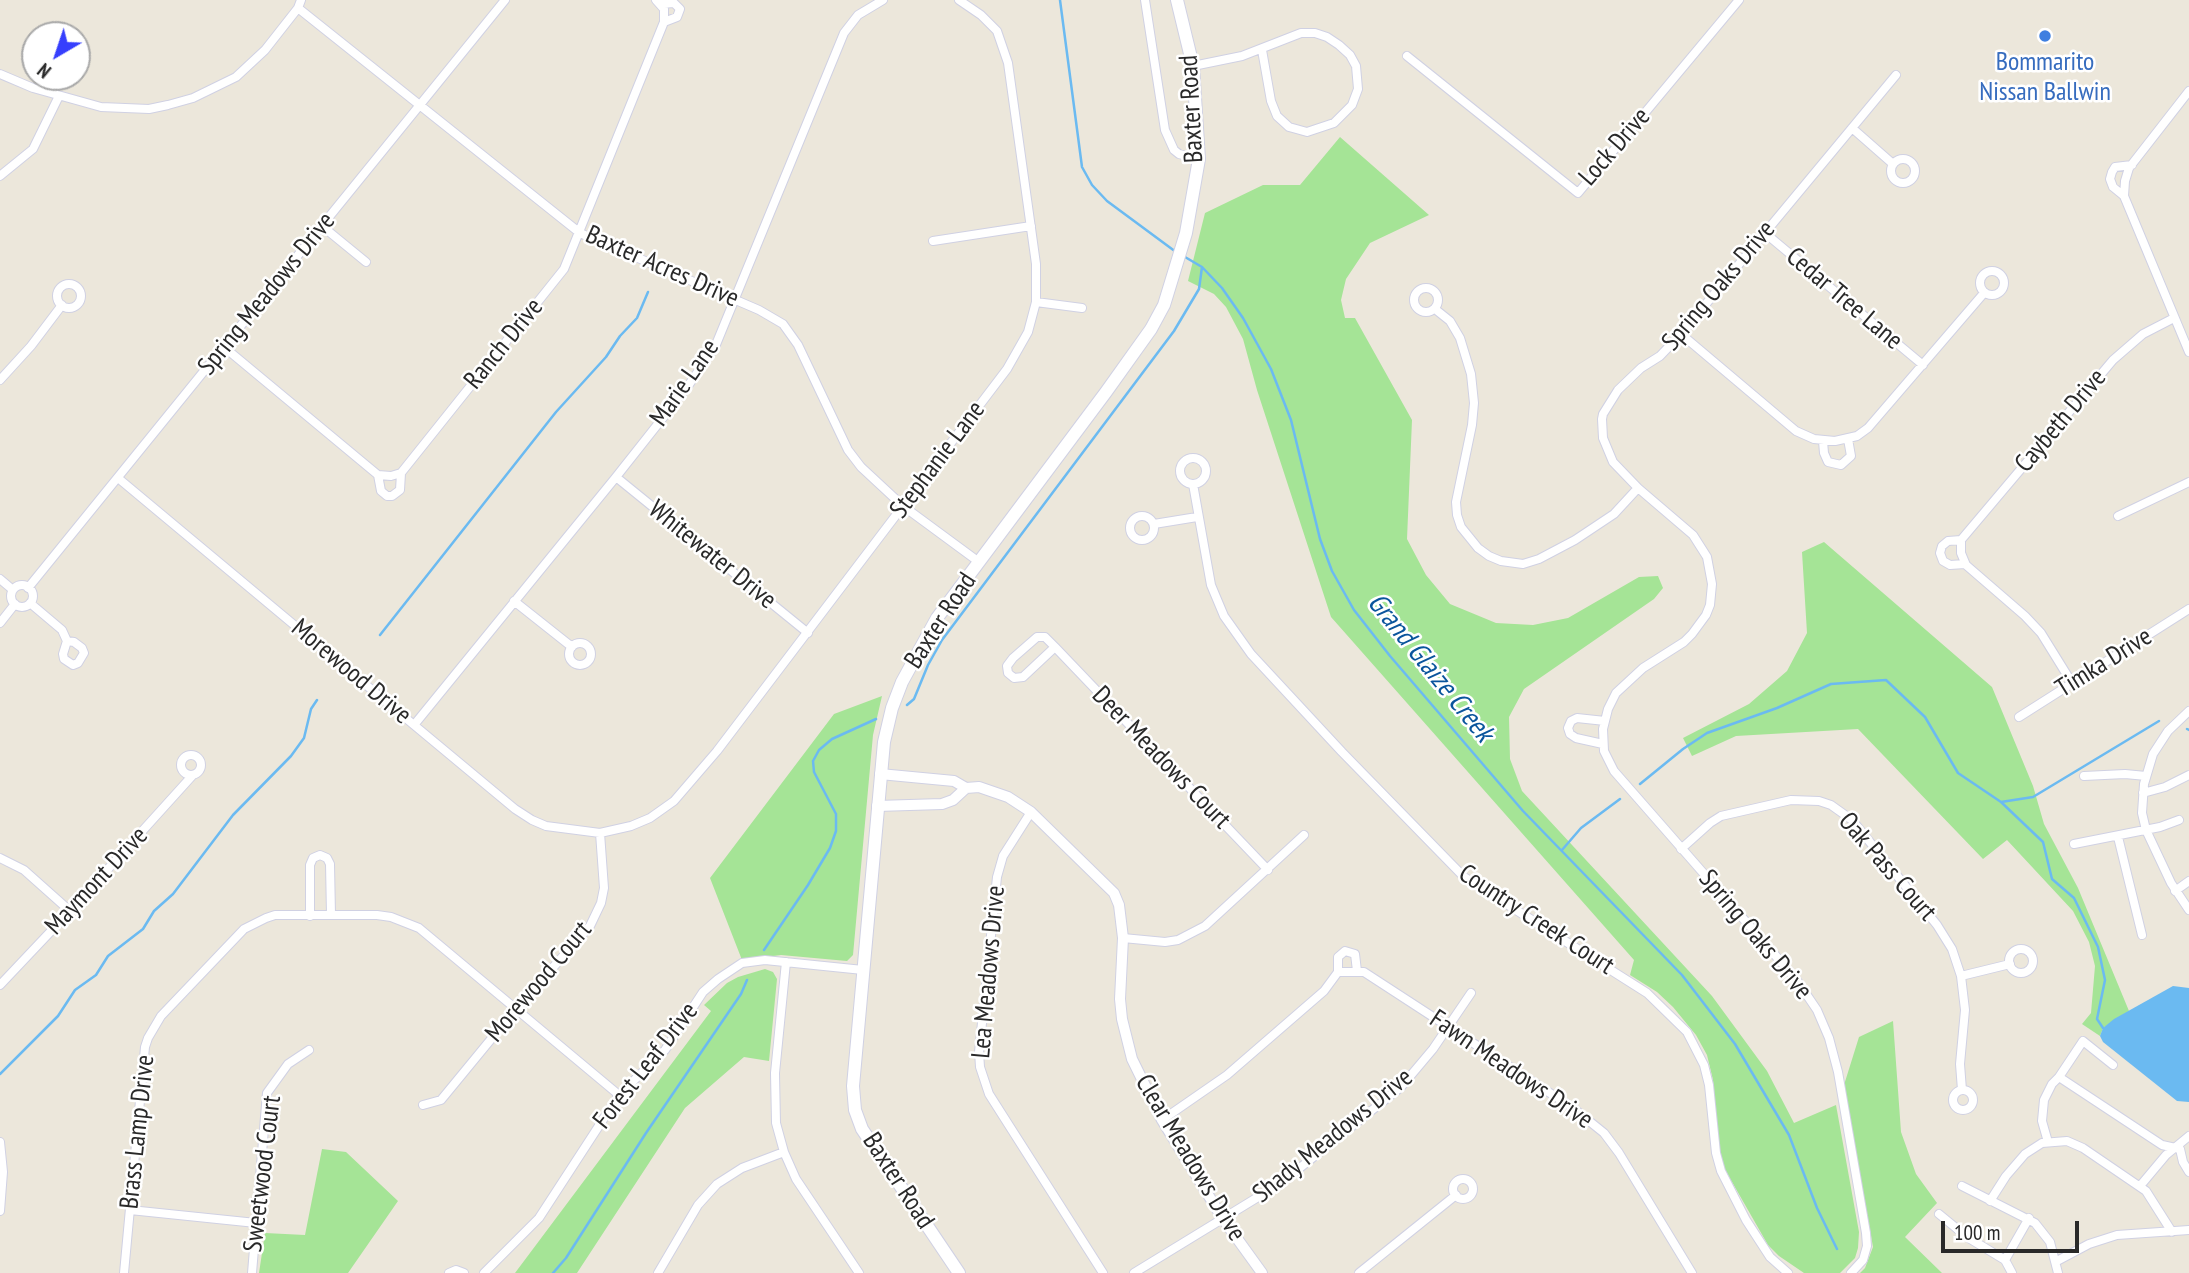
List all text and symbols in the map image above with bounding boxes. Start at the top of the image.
north arrow [21,21,91,91]
marker: Bommarito Nissan Ballwin [2037,28,2053,44]
place label: Bommarito Nissan Ballwin [1979,47,2111,108]
street label: Baxter Road [1174,54,1210,164]
text: N [33,58,56,83]
street label: Lock Drive [1573,102,1657,192]
street label: Spring Meadows Drive [192,206,342,382]
street label: Spring Oaks Drive [1656,215,1782,357]
street label: Baxter Acres Drive [581,219,743,315]
street label: Cedar Tree Lane [1779,241,1909,357]
street label: Ranch Drive [458,292,550,396]
street label: Marie Lane [644,334,726,432]
street label: Caybeth Drive [2009,363,2113,479]
street label: Stephanie Lane [884,395,992,525]
street label: Whitewater Drive [642,494,782,616]
street label: Baxter Road [898,567,984,675]
water label: Grand Glaize Creek [1360,587,1500,749]
street label: Morewood Drive [285,613,417,731]
street label: Timka Drive [2050,621,2158,705]
street label: Deer Meadows Court [1085,680,1237,836]
street label: Oak Pass Court [1831,806,1943,928]
street label: Maymont Drive [39,821,155,941]
street label: Country Creek Court [1453,858,1619,982]
street label: Spring Oaks Drive [1692,864,1818,1006]
street label: Lea Meadows Drive [966,884,1012,1060]
street label: Morewood Court [479,915,599,1049]
street label: Forest Leaf Drive [587,997,705,1135]
street label: Fawn Meadows Drive [1423,1004,1599,1136]
street label: Brass Lamp Drive [114,1053,162,1211]
street label: Shady Meadows Drive [1247,1062,1419,1210]
street label: Clear Meadows Drive [1128,1069,1252,1247]
street label: Sweetwood Court [238,1094,288,1254]
street label: Baxter Road [855,1127,941,1235]
scale bar [1944,1206,2082,1250]
text: 100 m [1954,1219,2000,1246]

